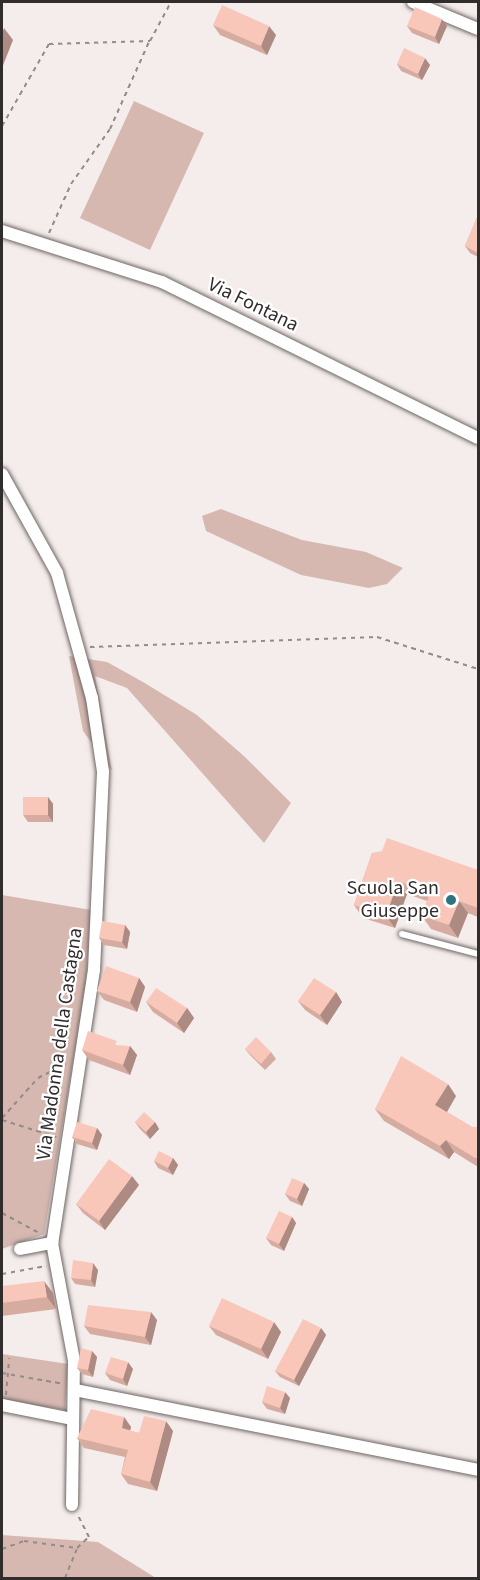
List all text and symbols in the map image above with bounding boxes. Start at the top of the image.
street label: Via Fontana [204,273,302,337]
place label: Scuola San Giuseppe [347,876,439,923]
marker: Scuola San Giuseppe [444,893,458,907]
street label: Via Madonna della Castagna [32,926,88,1162]

